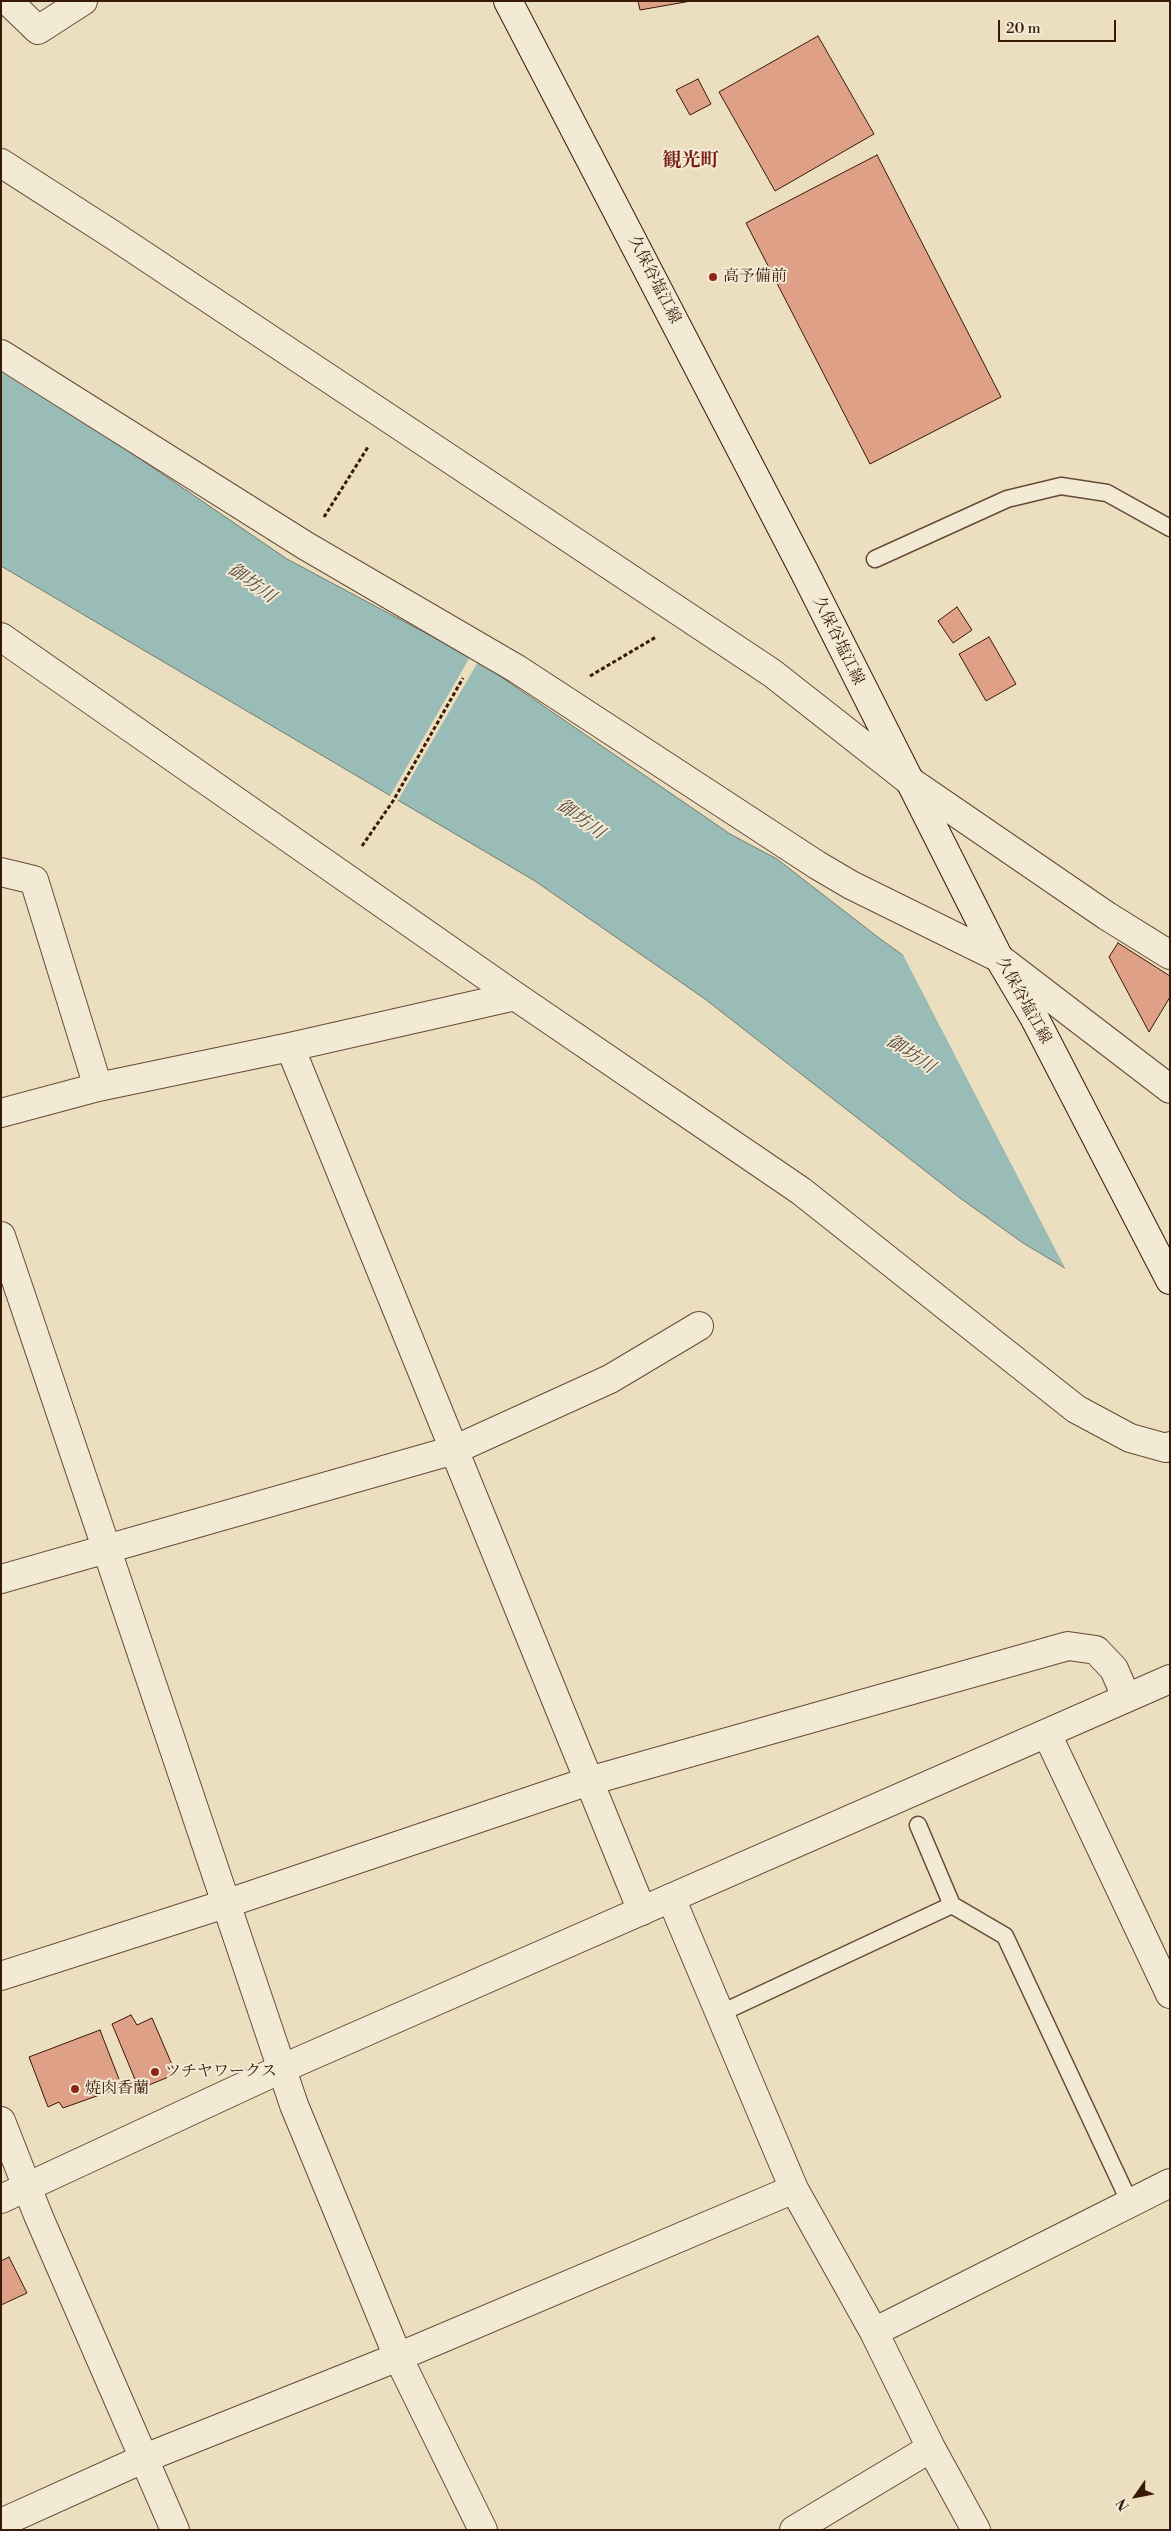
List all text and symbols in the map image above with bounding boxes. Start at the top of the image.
scale bar [1001,10,1118,42]
text: 20 m [1006,19,1041,38]
district label: 観光町 [663,150,719,172]
street label: 久保谷塩江線 [624,233,684,327]
place label: 高予備前 [723,267,787,287]
marker: 高予備前 [707,271,719,283]
water label: 御坊川 [223,559,279,609]
street label: 久保谷塩江線 [808,594,868,688]
water label: 御坊川 [552,795,608,845]
street label: 久保谷塩江線 [991,954,1055,1048]
water label: 御坊川 [882,1031,938,1079]
place label: ツチヤワークス [165,2062,277,2082]
marker: ツチヤワークス [149,2066,161,2078]
place label: 焼肉香蘭 [85,2079,149,2099]
marker: 焼肉香蘭 [69,2083,81,2095]
north arrow [1111,2471,1161,2521]
text: N [1113,2495,1134,2514]

